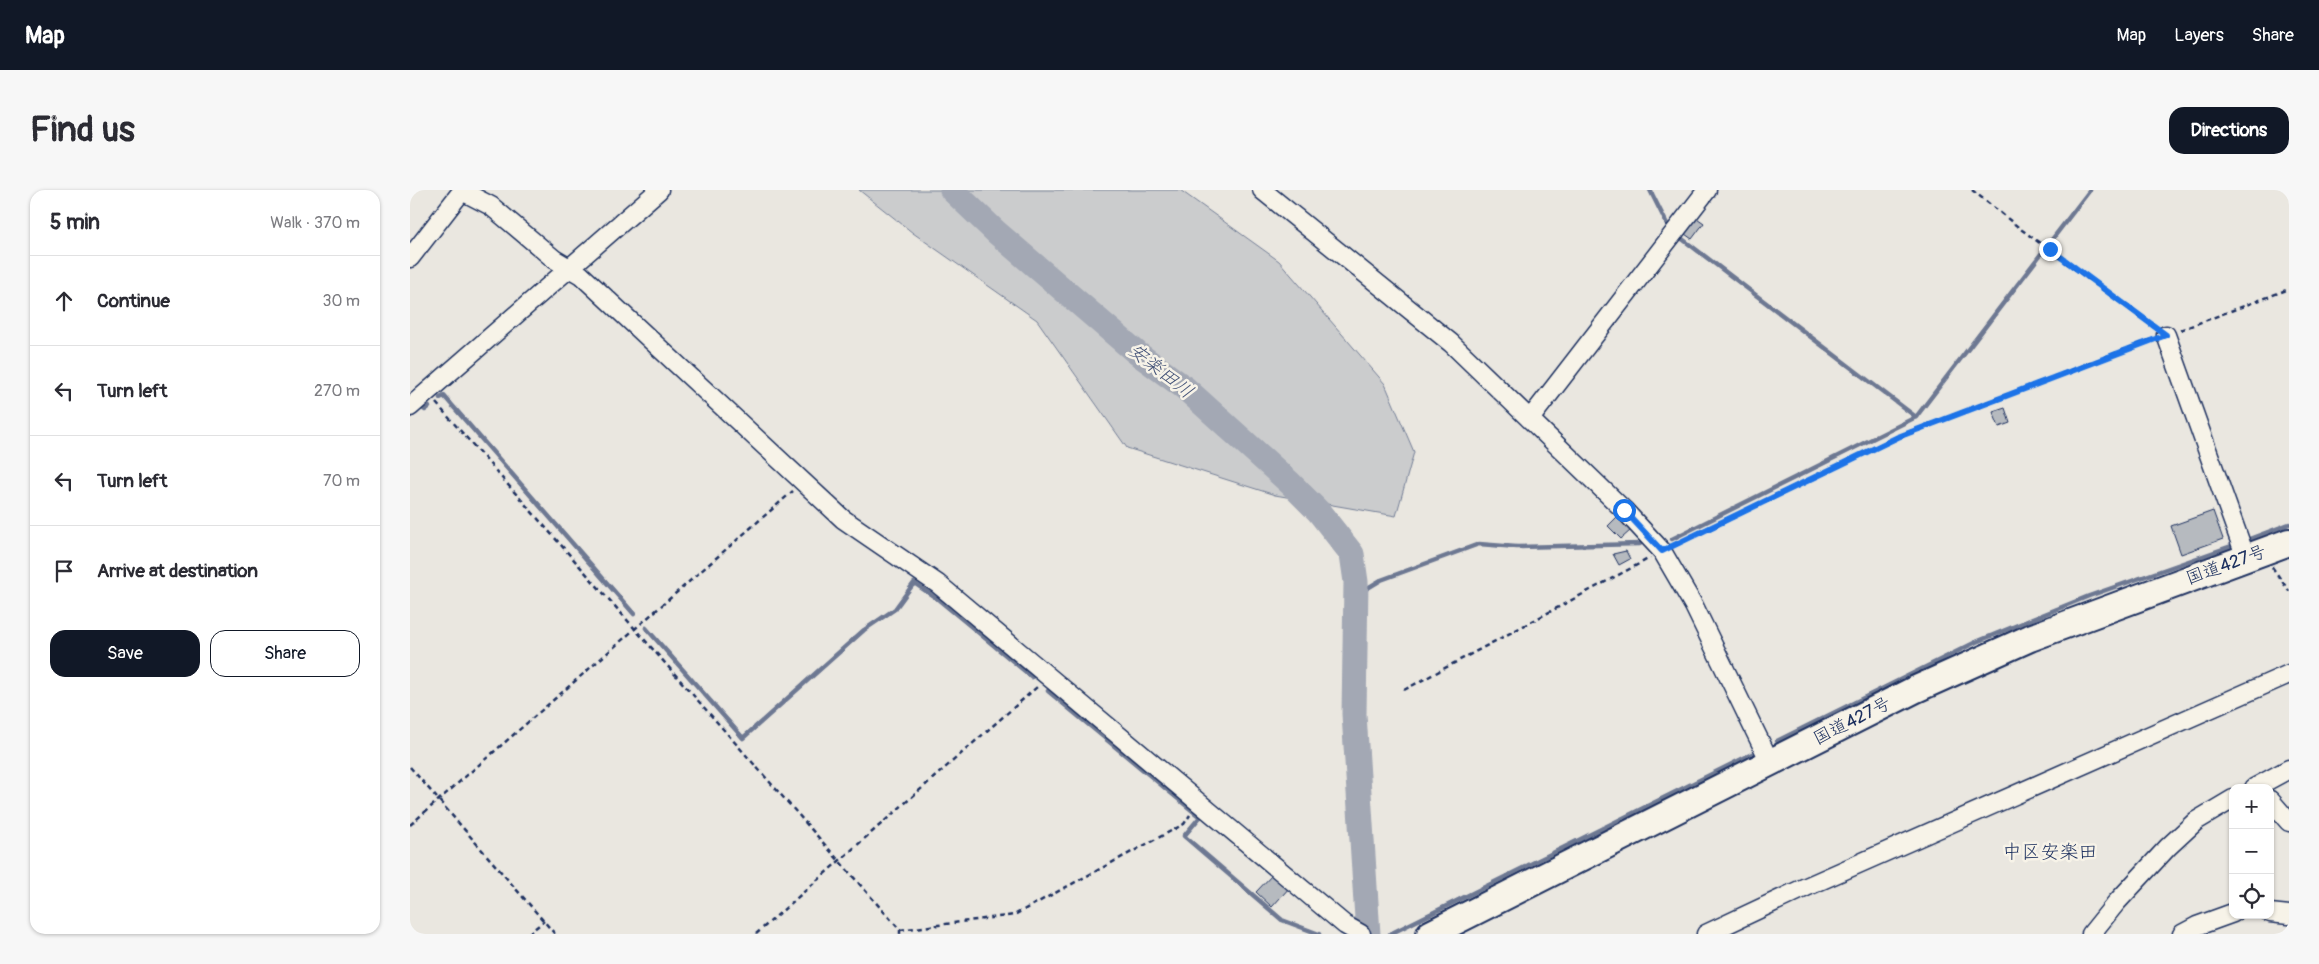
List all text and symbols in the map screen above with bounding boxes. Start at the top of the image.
text: Map [25,21,65,50]
text: Map [2117,24,2146,47]
text: Layers [2174,24,2224,47]
text: Share [2252,24,2294,47]
button: Directions [2169,107,2289,154]
text: Find us [30,108,135,152]
text: 5 min [50,209,100,236]
text: Walk · 370 m [270,213,360,233]
route end [2039,238,2062,261]
icon: ahead [50,287,78,315]
text: Continue [97,289,170,313]
text: 30 m [322,291,360,311]
water label: 安楽田川 [1124,338,1198,404]
icon: left [50,377,78,405]
text: Turn left [97,379,167,403]
text: 270 m [314,381,360,401]
icon: left [50,467,78,495]
text: Turn left [97,469,167,493]
text: 70 m [323,471,360,491]
route start [1613,499,1636,522]
street label: 国道427号 [2183,540,2269,590]
icon: arrive [50,557,78,585]
text: Arrive at destination [97,559,258,583]
button: Save [50,630,200,677]
button: Share [210,630,360,677]
street label: 国道427号 [1809,692,1895,750]
map controls [2229,784,2274,919]
button: + [2229,784,2274,829]
button: − [2229,829,2274,874]
district label: 中区安楽田 [2002,840,2098,864]
button: locate [2229,874,2274,919]

